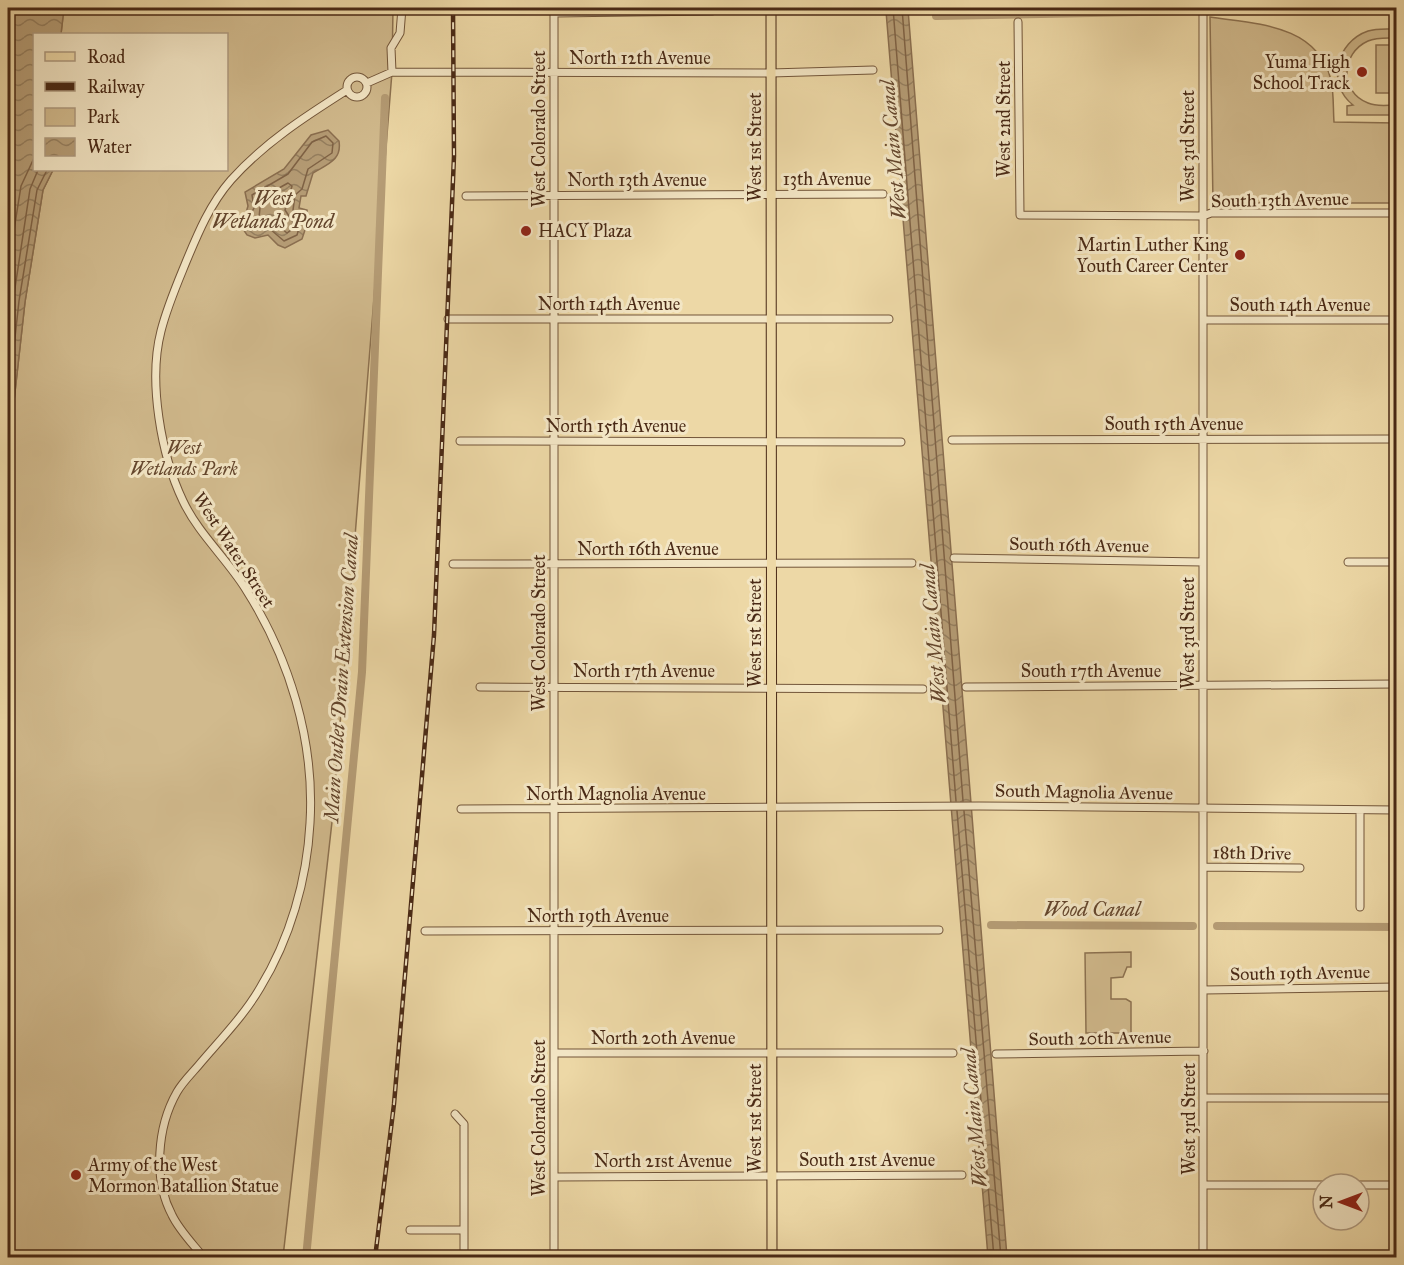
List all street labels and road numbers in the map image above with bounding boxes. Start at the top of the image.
street label: North 12th Avenue [569,47,711,69]
street label: West Colorado Street [528,50,550,208]
street label: West 2nd Street [993,60,1015,177]
street label: West 3rd Street [1177,89,1199,202]
street label: West 1st Street [744,92,766,202]
street label: 13th Avenue [783,168,871,190]
street label: North 13th Avenue [567,169,707,191]
street label: South 13th Avenue [1211,188,1349,212]
street label: North 14th Avenue [538,293,680,315]
street label: South 14th Avenue [1230,294,1370,316]
street label: South 15th Avenue [1104,413,1244,435]
street label: North 15th Avenue [546,415,686,437]
street label: West Water Street [188,488,280,613]
street label: South 16th Avenue [1009,533,1149,557]
street label: North 16th Avenue [577,538,719,560]
street label: West Colorado Street [528,554,550,712]
street label: West 3rd Street [1177,576,1199,689]
street label: West 1st Street [744,578,766,688]
street label: North 17th Avenue [573,660,715,682]
street label: South 17th Avenue [1021,660,1161,682]
street label: South Magnolia Avenue [995,779,1173,806]
street label: North Magnolia Avenue [526,783,706,806]
street label: 18th Drive [1213,841,1291,865]
street label: North 19th Avenue [527,905,669,927]
street label: South 19th Avenue [1230,961,1370,985]
street label: South 20th Avenue [1028,1026,1172,1050]
street label: North 20th Avenue [591,1027,735,1049]
street label: West Colorado Street [528,1039,550,1197]
street label: West 3rd Street [1178,1062,1200,1175]
street label: West 1st Street [744,1063,766,1173]
street label: South 21st Avenue [799,1149,935,1171]
street label: North 21st Avenue [594,1150,732,1172]

